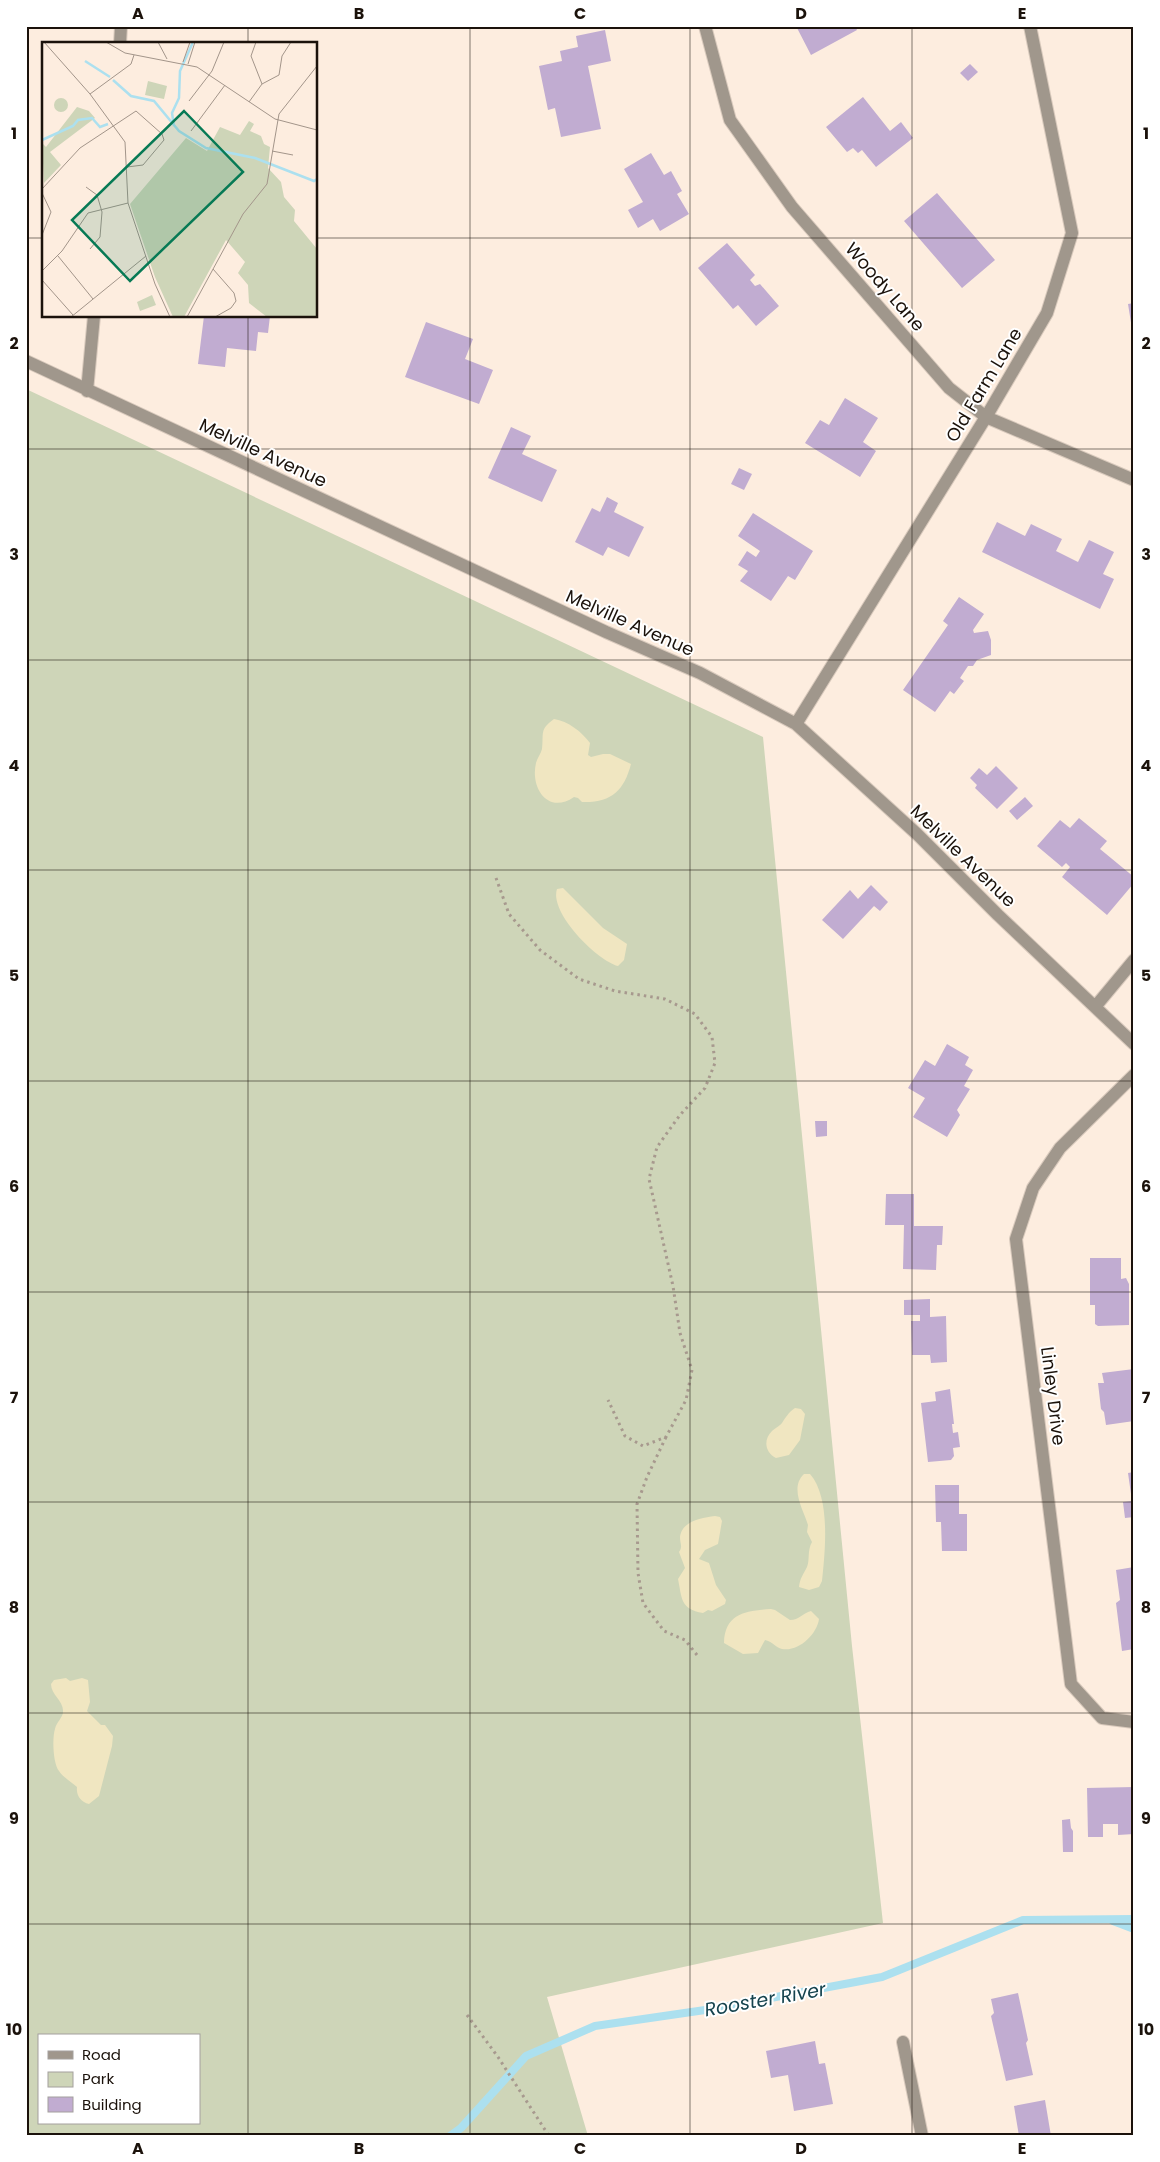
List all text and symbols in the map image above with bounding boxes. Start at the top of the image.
text: A [132,2,144,25]
text: B [354,2,364,25]
text: C [574,2,586,25]
text: D [795,2,807,25]
text: E [1018,2,1026,25]
inset map [42,42,318,318]
text: 1 [11,122,17,145]
text: 1 [1143,122,1149,145]
street label: Woody Lane [840,237,931,337]
street label: Old Farm Lane [940,323,1028,447]
text: 2 [9,332,19,355]
text: 2 [1141,332,1151,355]
street label: Melville Avenue [195,412,331,493]
text: 3 [9,543,19,566]
text: 3 [1141,543,1151,566]
street label: Melville Avenue [562,583,698,662]
text: 4 [9,754,20,777]
text: 4 [1141,754,1152,777]
street label: Melville Avenue [905,799,1022,913]
text: 5 [9,964,19,987]
text: 5 [1141,964,1151,987]
text: 6 [9,1175,19,1198]
text: 6 [1141,1175,1151,1198]
street label: Linley Drive [1035,1345,1072,1447]
text: 7 [10,1386,19,1409]
text: 7 [1142,1386,1151,1409]
text: 8 [9,1596,19,1619]
text: 8 [1141,1596,1151,1619]
text: 9 [9,1807,19,1830]
text: 9 [1141,1807,1151,1830]
water label: Rooster River [702,1975,829,2023]
text: 10 [6,2018,22,2041]
text: 10 [1138,2018,1154,2041]
legend [38,2034,200,2124]
text: Road [82,2044,121,2065]
text: Park [82,2068,114,2089]
text: Building [82,2094,142,2115]
text: A [132,2137,144,2160]
text: B [354,2137,364,2160]
text: C [574,2137,586,2160]
text: D [795,2137,807,2160]
text: E [1018,2137,1026,2160]

